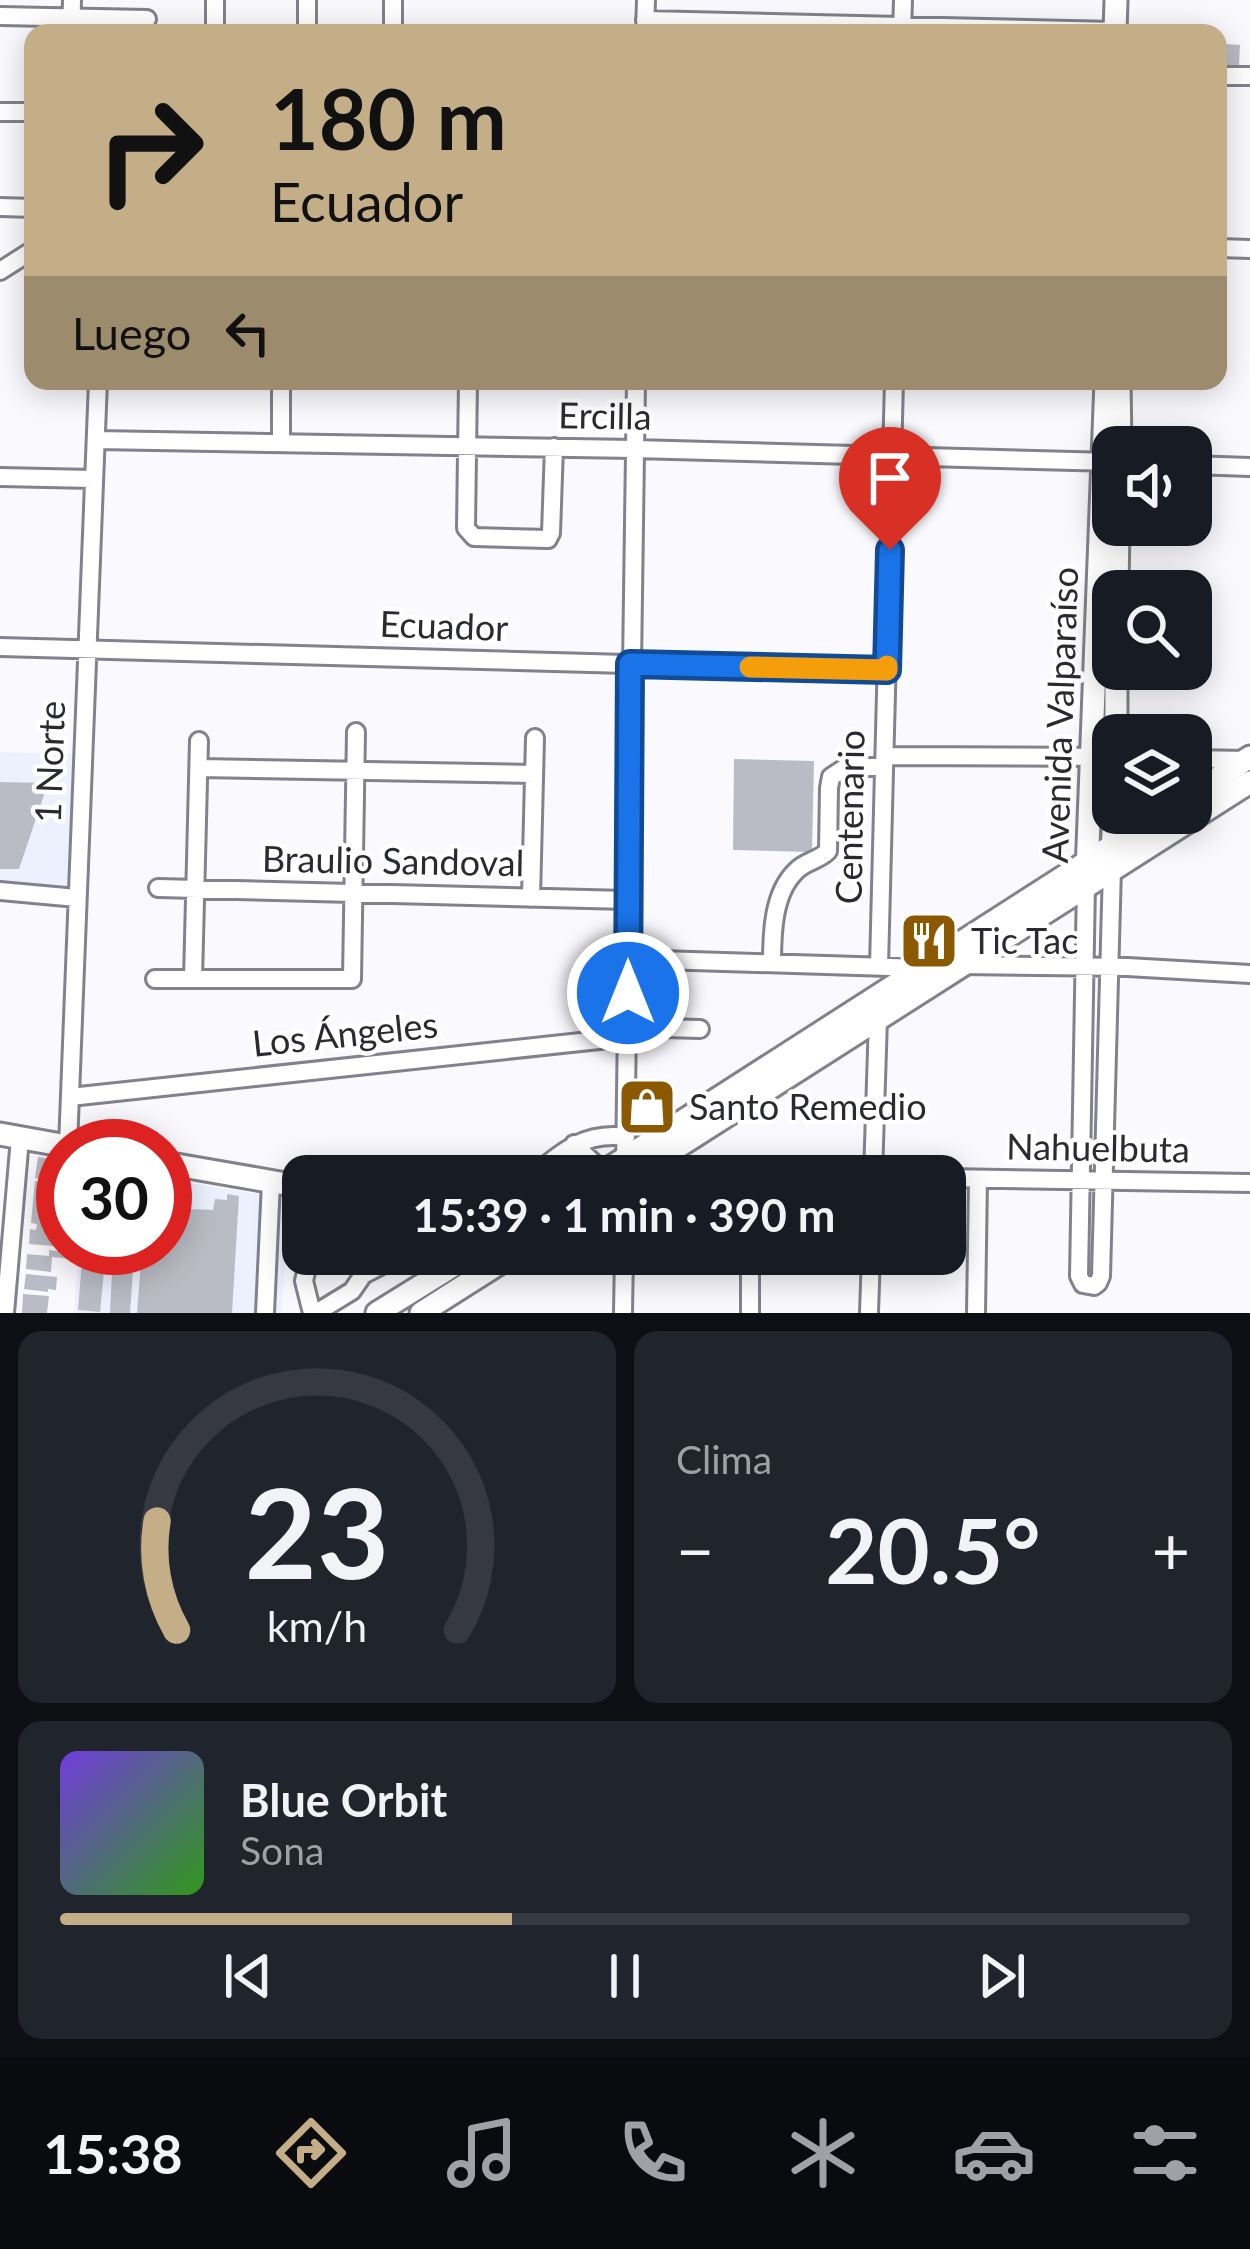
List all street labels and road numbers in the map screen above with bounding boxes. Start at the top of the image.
street label: Ercilla [558,392,652,438]
street label: Avenida Valparaíso [1032,566,1086,864]
street label: Ecuador [379,601,509,649]
street label: 1 Norte [25,700,73,824]
street label: Centenario [825,729,873,905]
street label: Braulio Sandoval [261,836,525,884]
street label: Los Ángeles [250,1001,440,1065]
street label: Nahuelbuta [1006,1123,1190,1171]

